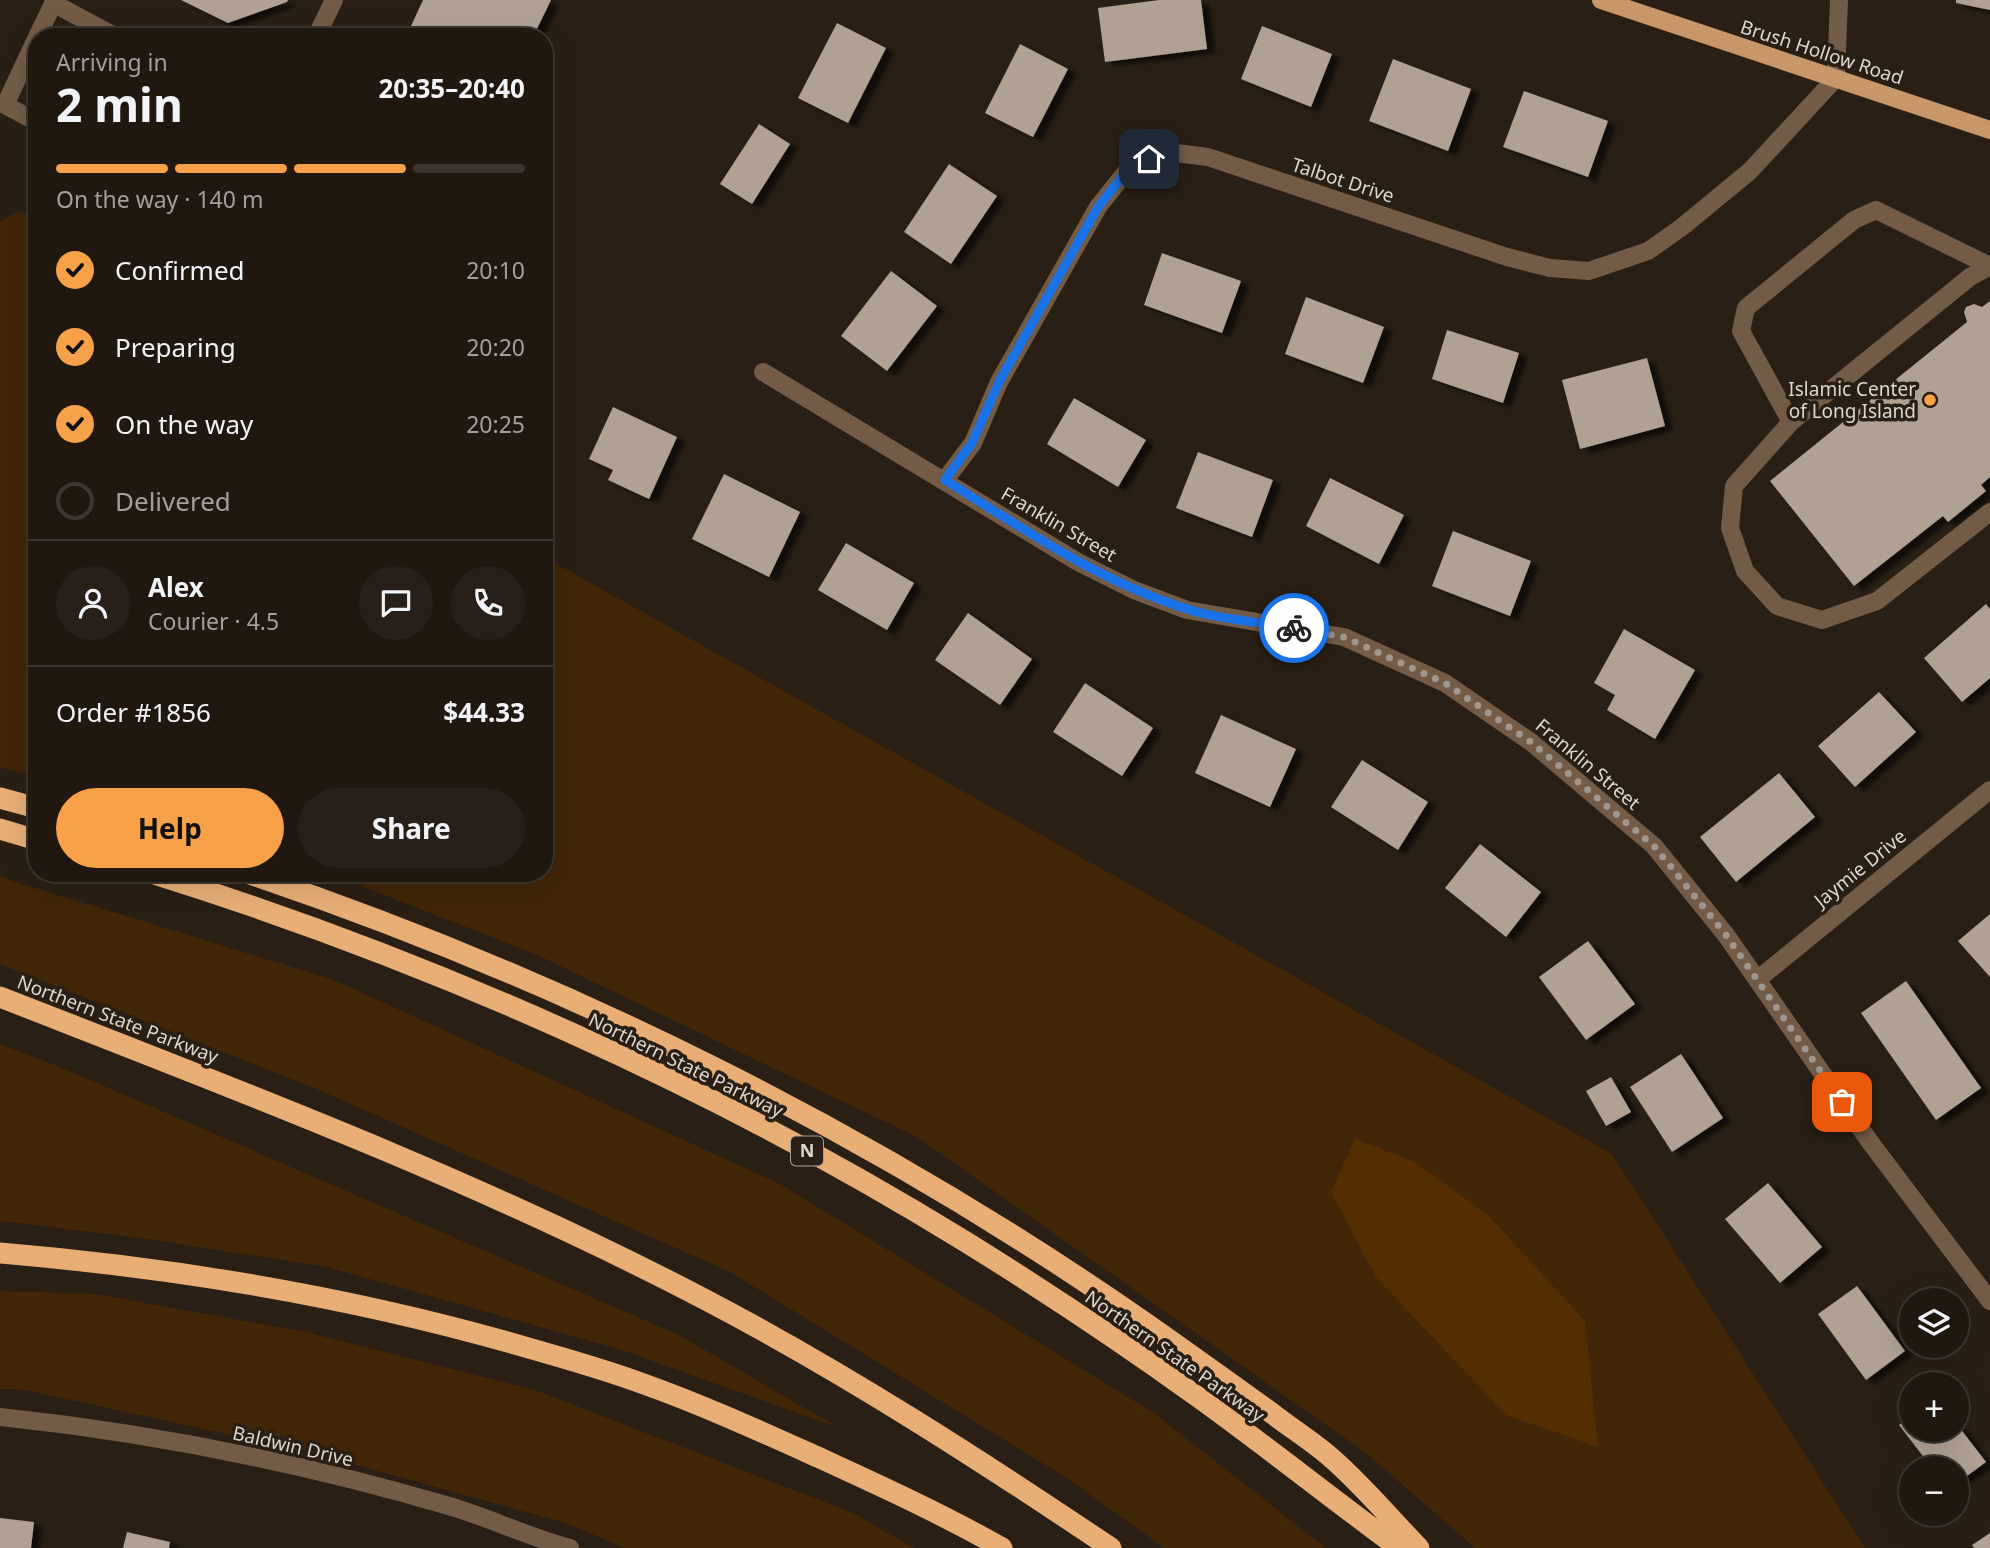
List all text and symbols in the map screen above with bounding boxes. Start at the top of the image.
street label: Brush Hollow Road [1737,13,1907,91]
text: Arriving in [56,46,168,78]
text: 20:35–20:40 [378,70,525,106]
text: 2 min [56,73,183,135]
pin [1119,129,1179,189]
icon: home [1130,140,1168,178]
street label: Talbot Drive [1288,151,1398,209]
text: On the way · 140 m [56,183,263,215]
icon: check [56,251,94,289]
text: Confirmed [115,252,245,288]
text: 20:10 [466,254,525,286]
icon: check [56,328,94,366]
text: Preparing [115,329,236,365]
text: 20:20 [466,331,525,363]
place label: Islamic Center of Long Island [1788,376,1916,424]
marker: Islamic Center of Long Island [1922,392,1938,408]
icon: check [56,405,94,443]
text: On the way [115,406,253,442]
text: 20:25 [466,408,525,440]
street label: Franklin Street [996,480,1122,568]
text: Delivered [115,483,231,519]
button: person [56,566,130,640]
button: chat [359,566,433,640]
button: phone [451,566,525,640]
text: Alex [148,569,204,605]
courier [1259,593,1329,663]
text: Courier · 4.5 [148,605,279,637]
icon: bike [1275,609,1313,647]
text: Order #1856 [56,694,211,730]
text: $44.33 [443,694,525,730]
street label: Franklin Street [1530,712,1646,816]
button: Help [56,788,284,868]
button: Share [298,788,525,868]
street label: Jaymie Drive [1807,823,1911,914]
street label: Northern State Parkway [14,969,223,1070]
street label: Northern State Parkway [584,1007,788,1124]
pin [1812,1072,1872,1132]
icon: bag [1823,1083,1861,1121]
road number: N [791,1136,823,1166]
street label: Northern State Parkway [1080,1284,1270,1428]
map controls [1899,1288,1969,1526]
button: layers [1899,1288,1969,1358]
button: + [1899,1372,1969,1442]
street label: Baldwin Drive [230,1419,356,1473]
button: − [1899,1456,1969,1526]

